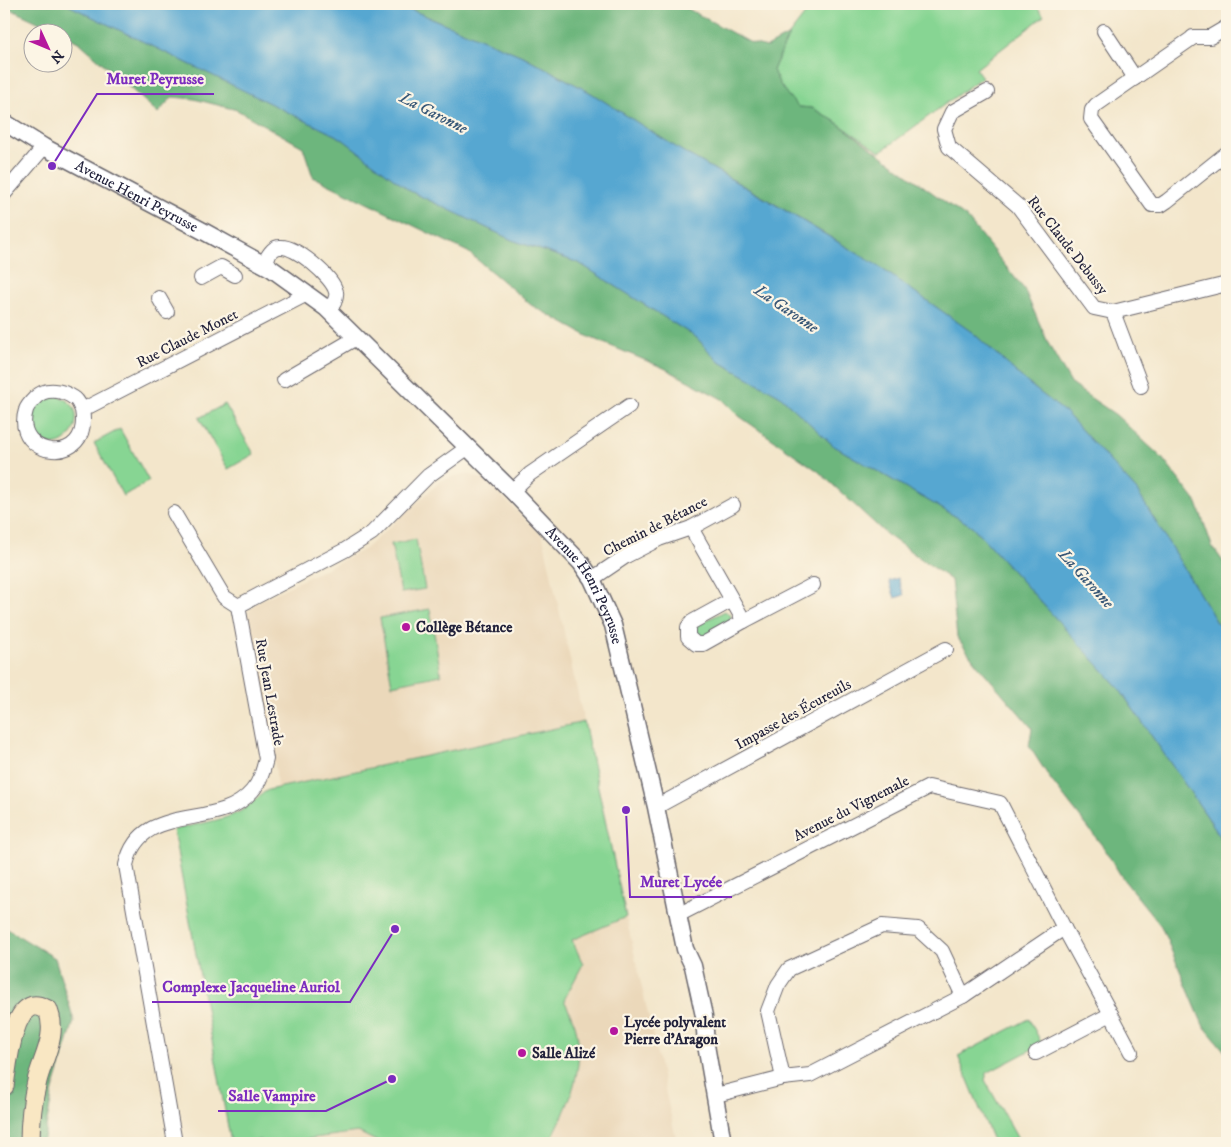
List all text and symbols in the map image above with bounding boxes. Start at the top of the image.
north arrow [22,22,72,72]
text: N [46,46,67,67]
callout: Muret Peyrusse [97,63,214,94]
text: Muret Peyrusse [106,69,204,89]
water label: La Garonne [396,87,471,139]
street label: Avenue Henri Peyrusse [72,156,201,237]
street label: Rue Claude Debussy [1023,192,1113,299]
water label: La Garonne [750,280,823,338]
street label: Rue Claude Monet [133,305,241,372]
street label: Chemin de Bétance [600,492,711,561]
street label: Avenue Henri Peyrusse [541,523,626,646]
water label: La Garonne [1054,544,1118,613]
place label: Collège Bétance [416,618,513,637]
marker: Collège Bétance [400,621,412,633]
street label: Rue Jean Lestrade [251,637,288,747]
street label: Impasse des Écureuils [732,675,854,754]
street label: Avenue du Vignemale [790,771,912,846]
callout: Muret Lycée [630,866,732,897]
text: Muret Lycée [640,872,722,892]
callout: Complexe Jacqueline Auriol [152,971,350,1002]
text: Complexe Jacqueline Auriol [162,977,341,998]
place label: Lycée polyvalent Pierre d'Aragon [624,1013,726,1049]
marker: Lycée polyvalent Pierre d'Aragon [608,1025,620,1037]
place label: Salle Alizé [532,1044,596,1063]
marker: Salle Alizé [516,1047,528,1059]
callout: Salle Vampire [218,1080,326,1111]
text: Salle Vampire [228,1086,316,1106]

